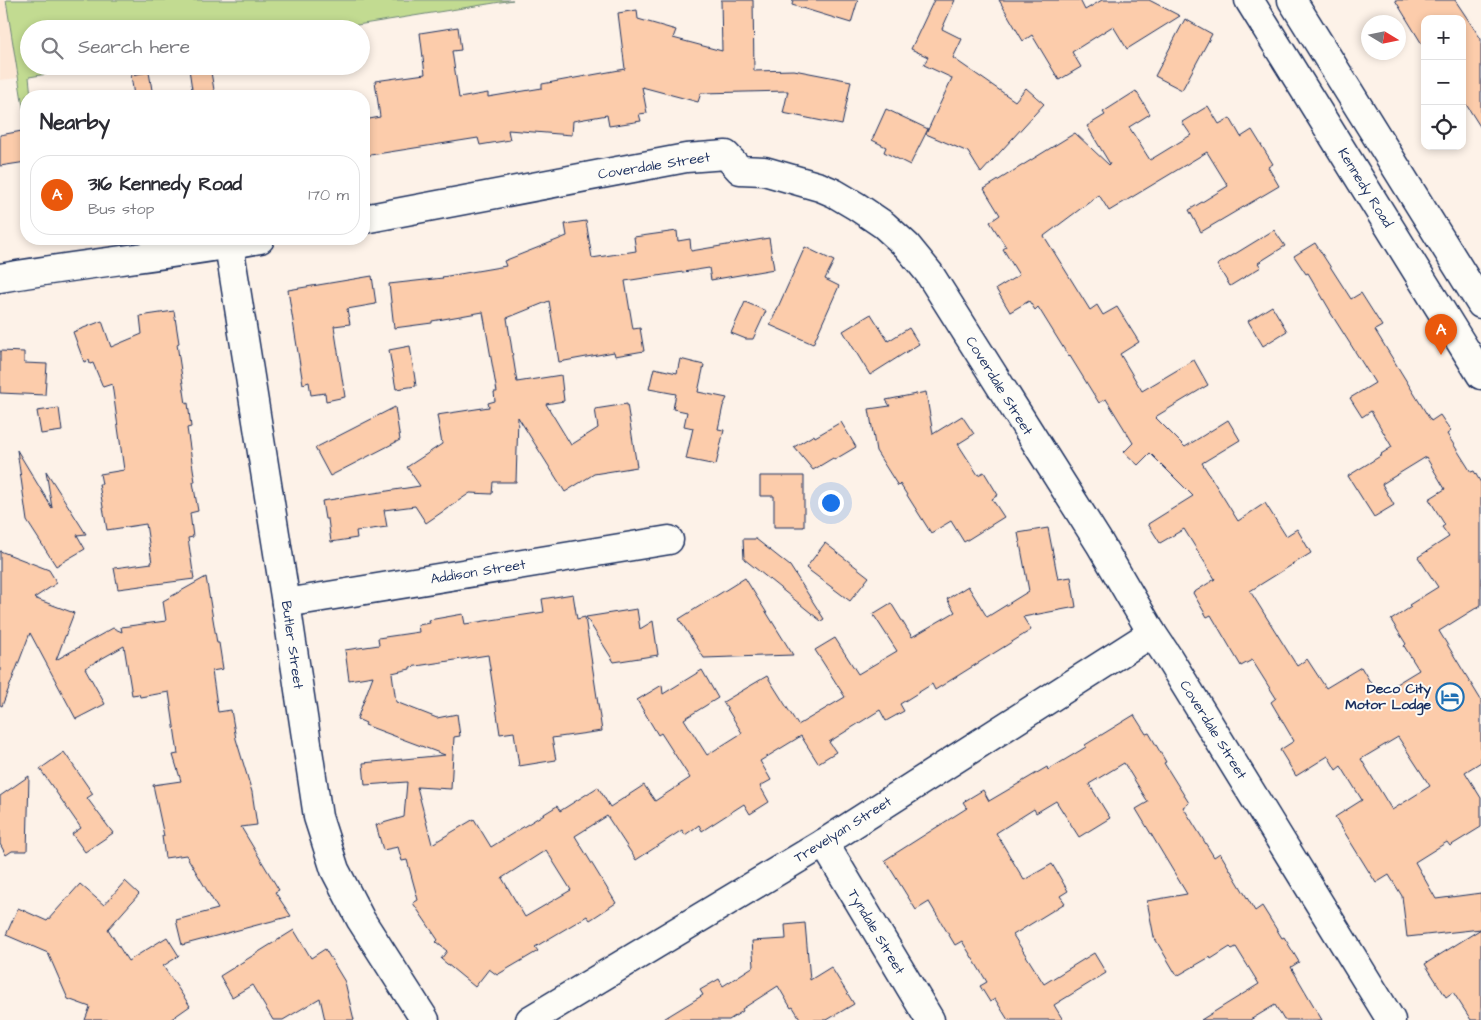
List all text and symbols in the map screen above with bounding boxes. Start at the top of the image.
north arrow [1361,15,1406,60]
map controls [1421,15,1466,150]
button: + [1421,15,1466,60]
search box [20,20,370,75]
icon: search [38,34,66,62]
text: Search here [78,34,190,61]
button: − [1421,60,1466,105]
button: locate [1421,105,1466,150]
text: Nearby [40,108,110,137]
street label: Kennedy Road [1333,144,1397,232]
street label: Coverdale Street [597,147,712,185]
text: 316 Kennedy Road [88,171,242,198]
text: A [52,184,62,206]
text: 170 m [308,184,349,206]
text: Bus stop [88,198,154,220]
pin: A [1425,314,1457,355]
street label: Coverdale Street [961,333,1038,440]
your location [818,490,844,516]
street label: Addison Street [429,555,527,589]
street label: Butler Street [276,600,308,691]
street label: Coverdale Street [1175,677,1252,784]
place label: Deco City Motor Lodge [1345,679,1431,716]
hotel icon: Deco City Motor Lodge [1435,682,1465,712]
street label: Trevelyan Street [790,792,896,868]
street label: Tyndale Street [843,886,910,979]

